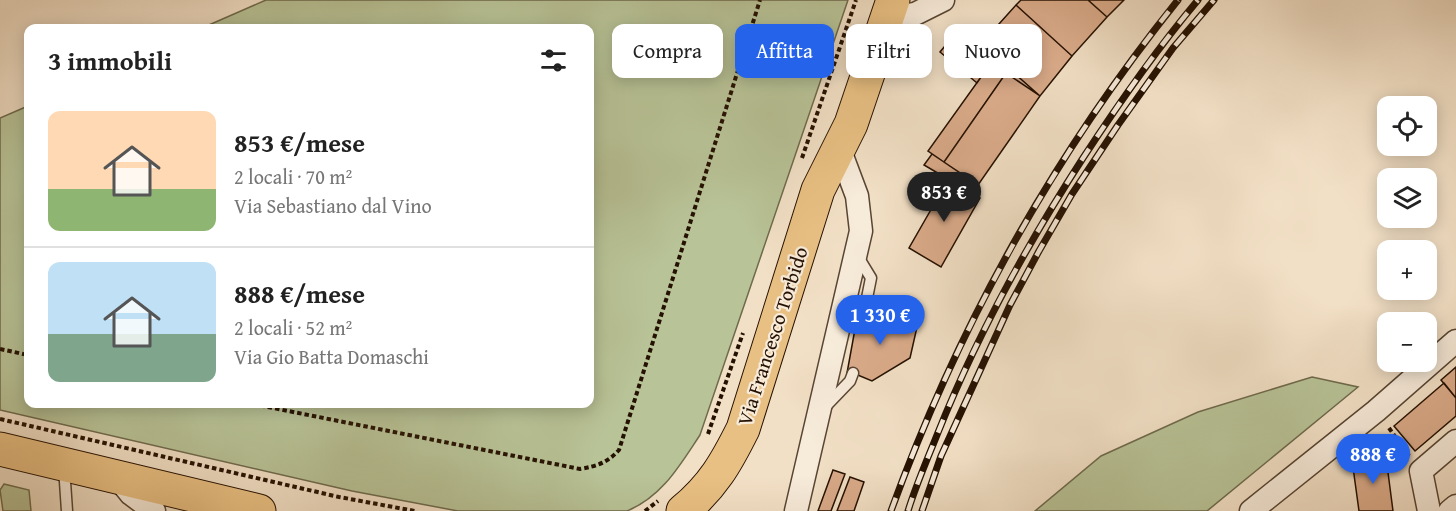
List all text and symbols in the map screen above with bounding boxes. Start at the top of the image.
chip: Compra [612,24,723,78]
chip: Affitta [735,24,834,78]
chip: Filtri [846,24,932,78]
chip: Nuovo [944,24,1042,78]
text: 3 immobili [48,41,172,80]
icon: filters [537,44,570,77]
map controls [1377,96,1437,372]
button: locate [1377,96,1437,156]
text: 853 €/mese [234,123,365,162]
icon: home [96,135,168,207]
text: 2 locali · 70 m² [234,162,352,191]
button: layers [1377,168,1437,228]
pin: 853 € [902,172,986,223]
text: 853 € [921,177,967,206]
text: Via Sebastiano dal Vino [234,191,432,220]
button: + [1377,240,1437,300]
street label: Via Francesco Torbido [729,243,815,429]
text: 888 €/mese [234,274,365,313]
icon: home [96,286,168,358]
pin: 1 330 € [825,295,935,346]
text: 1 330 € [850,300,910,329]
button: − [1377,312,1437,372]
text: 2 locali · 52 m² [234,313,352,342]
text: Via Gio Batta Domaschi [234,342,429,371]
pin: 888 € [1331,434,1415,485]
text: 888 € [1350,439,1396,468]

